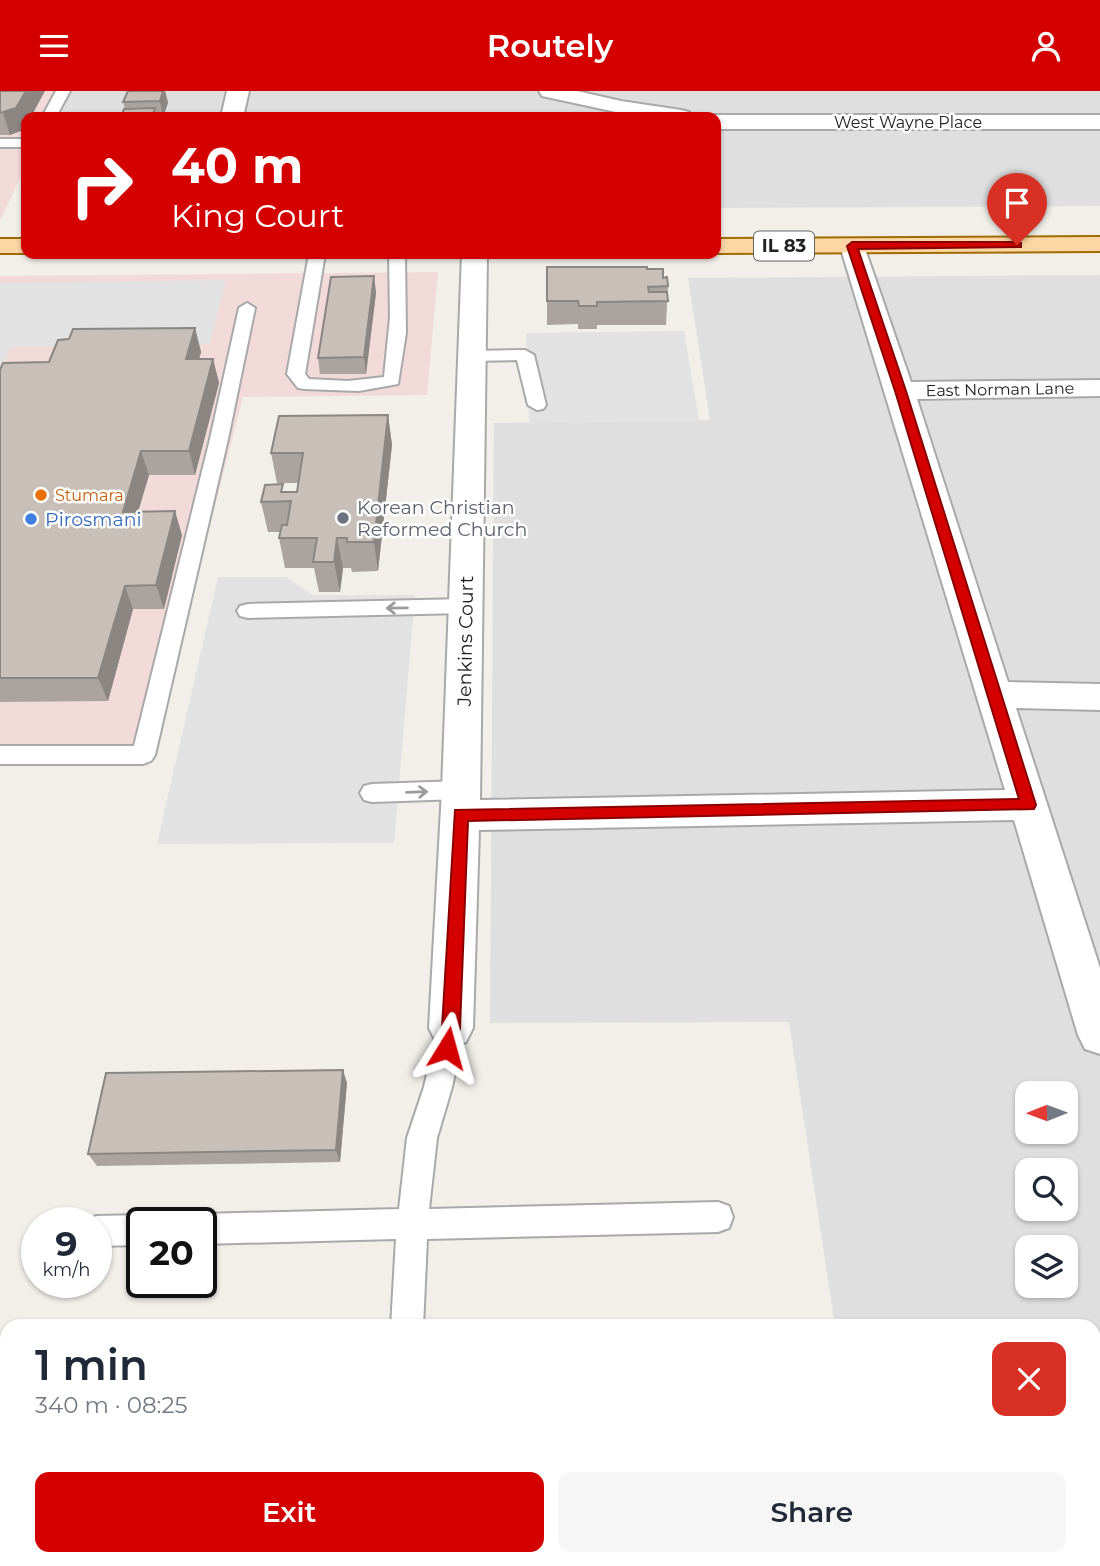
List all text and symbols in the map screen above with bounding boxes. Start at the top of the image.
text: Routely [487,26,613,65]
icon: menu [35,27,73,65]
icon: person [1027,27,1065,65]
street label: West Wayne Place [834,113,982,132]
text: 40 m [171,136,303,195]
icon: right [56,140,147,231]
pin [987,173,1047,245]
icon: arrive [998,184,1036,222]
text: King Court [171,196,344,235]
road number: IL 83 [754,231,814,261]
street label: East Norman Lane [926,379,1074,400]
place label: Stumara [55,486,124,505]
marker: Stumara [33,487,49,503]
place label: Korean Christian Reformed Church [357,496,527,541]
place label: Pirosmani [45,508,142,531]
marker: Korean Christian Reformed Church [335,510,351,526]
marker: Pirosmani [23,511,39,527]
street label: Jenkins Court [453,575,478,708]
one-way arrow [386,601,409,614]
one-way arrow [405,785,428,798]
position arrow [410,1011,484,1085]
north arrow [1015,1081,1078,1145]
map controls [1015,1081,1078,1298]
button: search [1015,1158,1078,1221]
speed limit sign: 20 [126,1207,217,1298]
text: 9 [55,1222,78,1265]
button: layers [1015,1235,1078,1298]
text: km/h [42,1259,91,1281]
text: 1 min [35,1339,148,1391]
button: close [992,1342,1066,1416]
text: 340 m · 08:25 [35,1391,188,1419]
button: Exit [35,1472,544,1552]
button: Share [558,1472,1066,1552]

